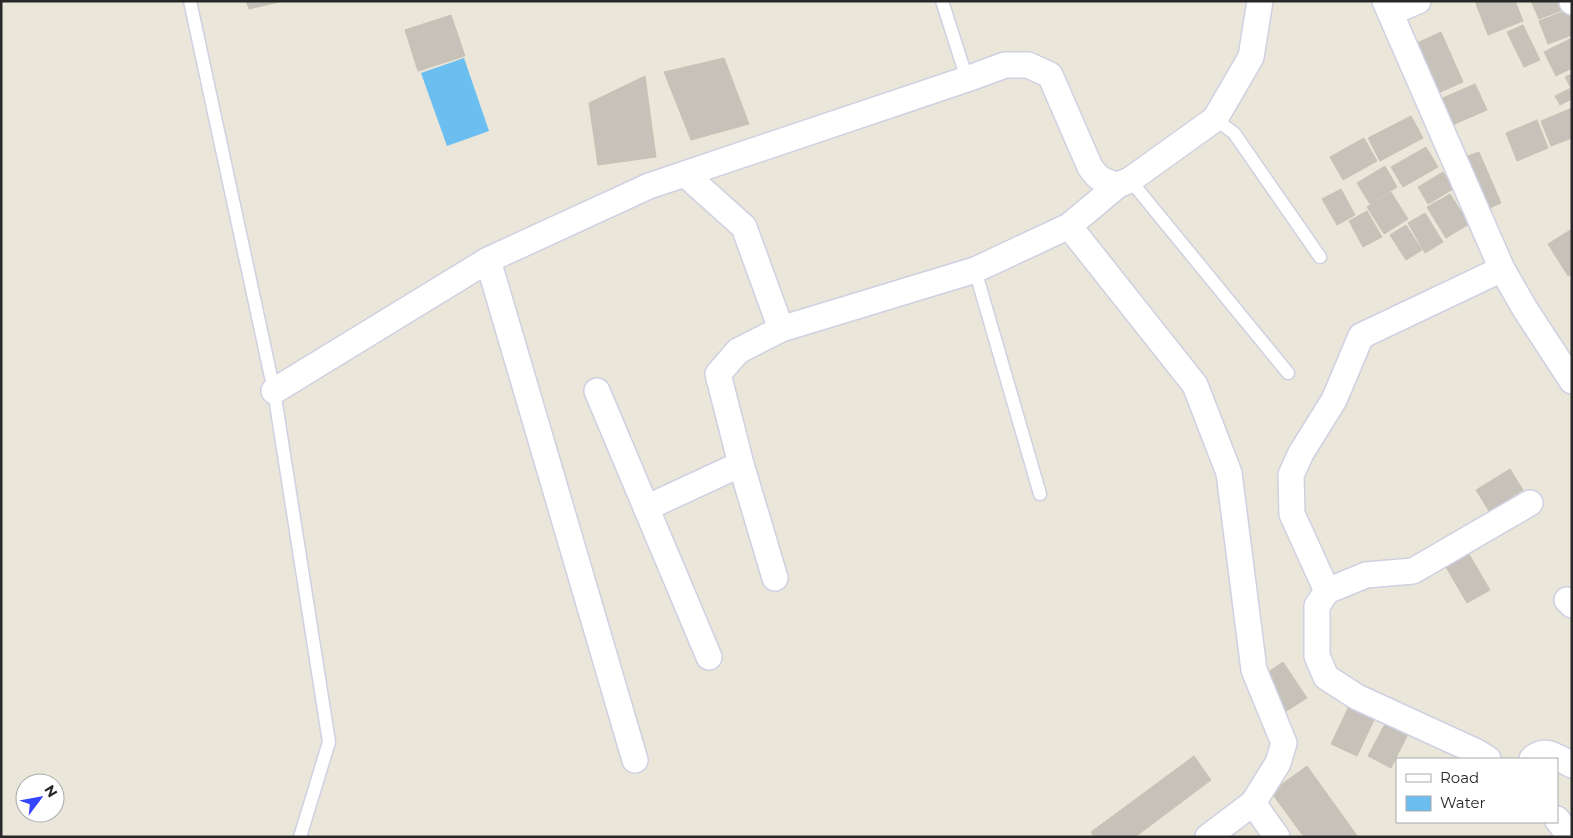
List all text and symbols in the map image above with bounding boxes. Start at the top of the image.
legend [1396,758,1558,823]
text: Road [1440,768,1479,787]
north arrow [15,773,65,823]
text: N [40,782,62,801]
text: Water [1440,793,1486,812]

